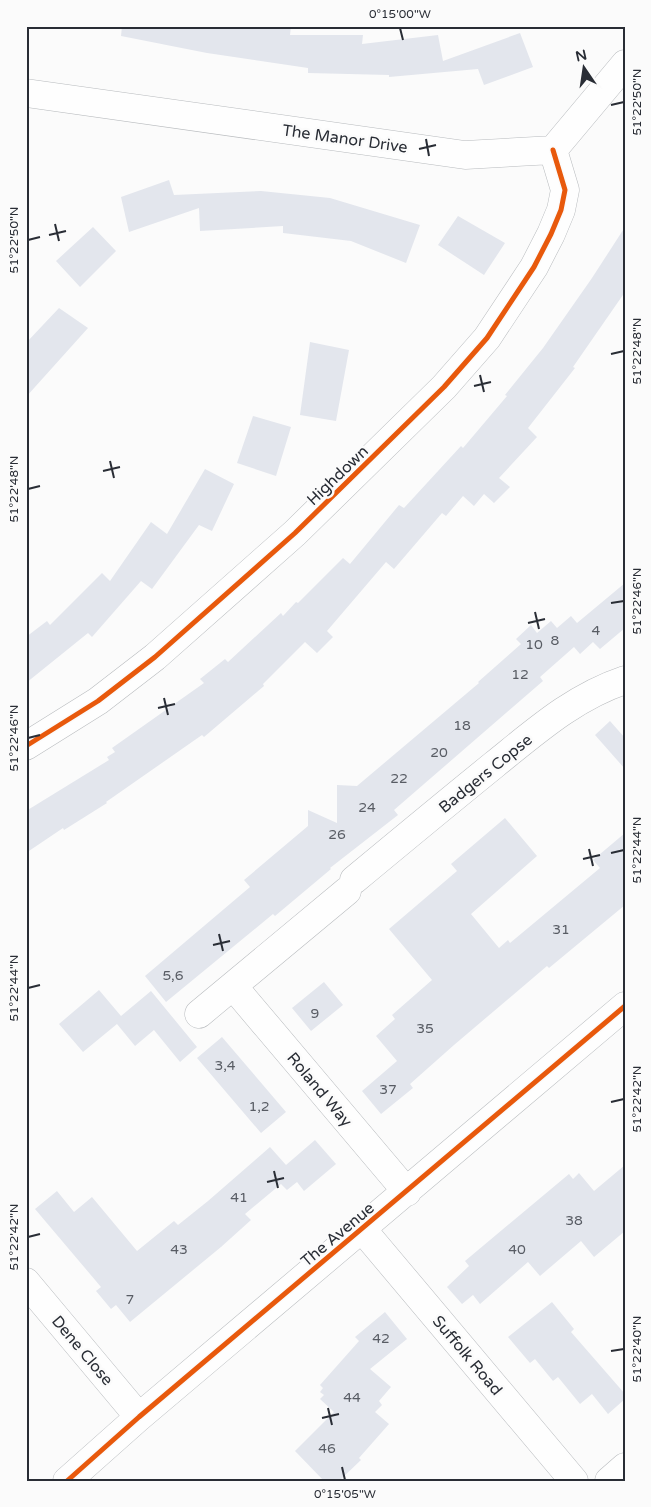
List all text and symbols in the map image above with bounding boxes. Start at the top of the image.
text: 0°15'00"W [369,7,431,21]
north arrow [558,42,608,92]
text: N [574,46,589,65]
text: 51°22'50"N [630,69,644,136]
street label: The Manor Drive [281,120,409,158]
text: 51°22'50"N [7,207,21,274]
text: 51°22'48"N [630,318,644,385]
street label: Highdown [303,441,373,510]
text: 51°22'48"N [7,456,21,523]
text: 51°22'46"N [630,568,644,635]
house number: 4 [592,622,601,639]
house number: 8 [551,632,560,649]
house number: 10 [525,636,543,653]
house number: 12 [511,666,529,683]
text: 51°22'46"N [7,705,21,772]
house number: 18 [453,717,471,734]
street label: Badgers Copse [435,730,537,818]
house number: 20 [430,744,448,761]
house number: 22 [390,770,408,787]
house number: 24 [358,799,376,816]
text: 51°22'44"N [630,817,644,884]
house number: 26 [328,826,346,843]
house number: 31 [552,921,570,938]
text: 51°22'44"N [7,955,21,1022]
house number: 5,6 [162,967,184,984]
house number: 9 [311,1005,319,1022]
house number: 35 [416,1020,434,1037]
street label: Roland Way [282,1048,356,1131]
house number: 3,4 [215,1057,236,1074]
text: 51°22'42"N [630,1066,644,1133]
house number: 37 [379,1081,397,1098]
house number: 1,2 [248,1098,270,1115]
house number: 41 [230,1189,248,1206]
street label: The Avenue [297,1198,378,1271]
text: 51°22'42"N [7,1204,21,1271]
house number: 38 [565,1212,583,1229]
house number: 43 [170,1241,188,1258]
house number: 40 [508,1241,526,1258]
house number: 7 [126,1291,134,1308]
street label: Dene Close [47,1312,117,1390]
street label: Suffolk Road [428,1312,506,1400]
text: 51°22'40"N [630,1316,644,1383]
house number: 42 [372,1330,390,1347]
house number: 44 [343,1389,361,1406]
house number: 46 [318,1440,336,1457]
text: 0°15'05"W [314,1487,376,1501]

